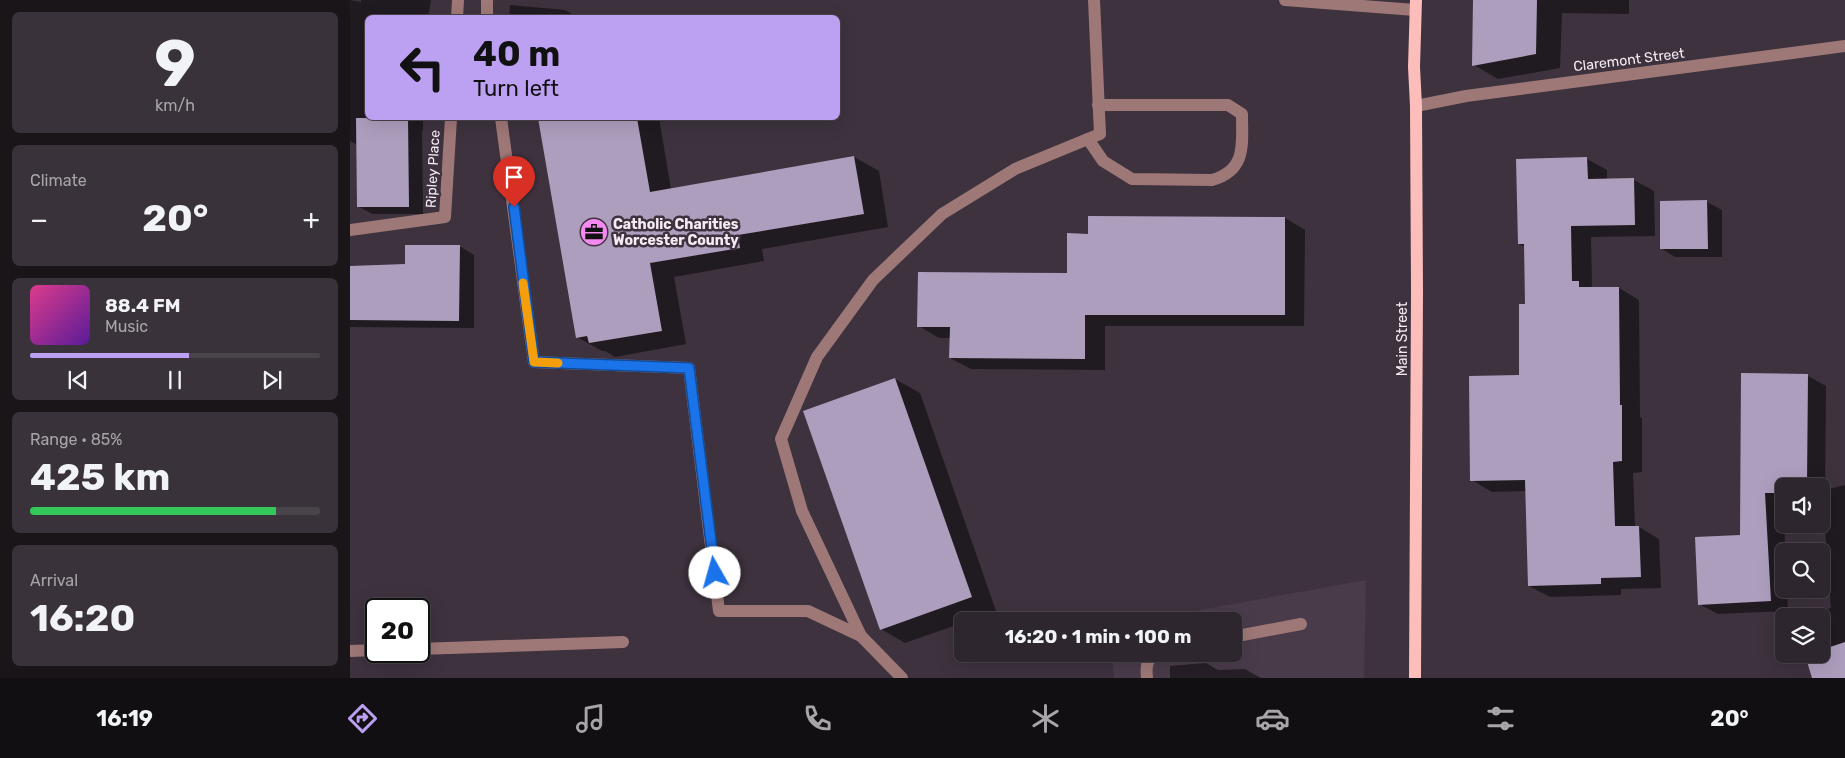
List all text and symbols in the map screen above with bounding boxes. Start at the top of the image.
text: 9 [154,25,196,102]
text: 40 m [473,33,560,75]
icon: left [390,35,455,100]
street label: Claremont Street [1573,45,1686,75]
text: Turn left [473,75,559,102]
text: km/h [155,96,195,115]
street label: Ripley Place [422,129,444,209]
pin [493,156,535,207]
icon: arrive [500,163,528,191]
text: Climate [30,171,87,190]
text: 20° [142,195,208,241]
text: − [30,203,48,236]
text: + [303,203,320,236]
place label: Catholic Charities Worcester County [613,216,739,249]
office icon: Catholic Charities Worcester County [579,217,609,247]
text: 88.4 FM [105,294,180,317]
street label: Main Street [1394,301,1411,376]
text: Music [105,317,148,336]
icon: previous [64,366,92,394]
icon: pause [161,366,189,394]
icon: next [258,366,286,394]
text: Range · 85% [30,430,123,449]
text: 425 km [30,454,170,500]
map controls [1775,478,1830,663]
button: sound [1775,478,1830,533]
button: search [1775,543,1830,598]
position arrow [688,546,740,598]
text: Arrival [30,571,78,590]
text: 16:20 [30,595,135,641]
speed limit sign: 20 [365,598,430,663]
button: layers [1775,608,1830,663]
text: 16:20 · 1 min · 100 m [1005,625,1191,648]
icon: directions [345,701,380,736]
icon: music [573,701,608,736]
icon: phone [800,701,835,736]
icon: climate [1028,701,1063,736]
icon: car [1255,701,1290,736]
icon: filters [1483,701,1518,736]
text: 16:19 [96,705,153,732]
text: 20° [1710,705,1749,732]

